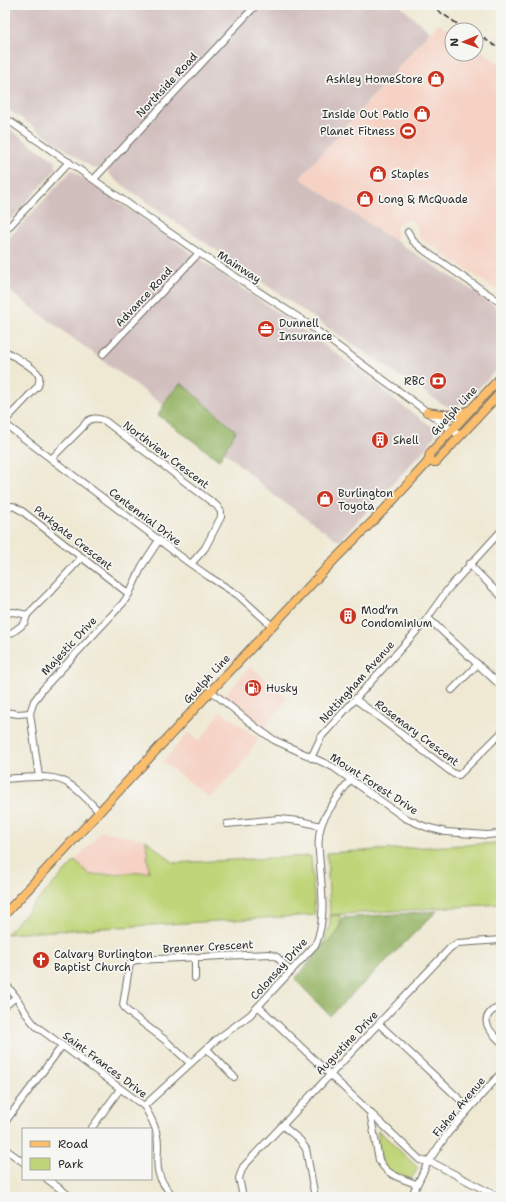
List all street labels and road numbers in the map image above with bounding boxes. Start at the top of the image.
street label: Northside Road [133,49,201,121]
street label: Mainway [214,247,264,287]
street label: Advance Road [112,264,176,330]
street label: Guelph Line [427,383,481,439]
street label: Northview Crescent [120,418,212,492]
street label: Centennial Drive [106,485,184,549]
street label: Parkgate Crescent [30,502,116,574]
street label: Majestic Drive [38,613,100,679]
street label: Nottingham Avenue [316,638,398,726]
street label: Guelph Line [180,651,234,707]
street label: Rosemary Crescent [372,696,462,770]
street label: Mount Forest Drive [327,750,421,818]
street label: Colonsay Drive [247,935,311,1003]
street label: Brenner Crescent [162,937,254,957]
street label: Augustine Drive [313,1008,381,1078]
street label: Saint Frances Drive [60,1028,150,1102]
street label: Fisher Avenue [429,1074,489,1140]

